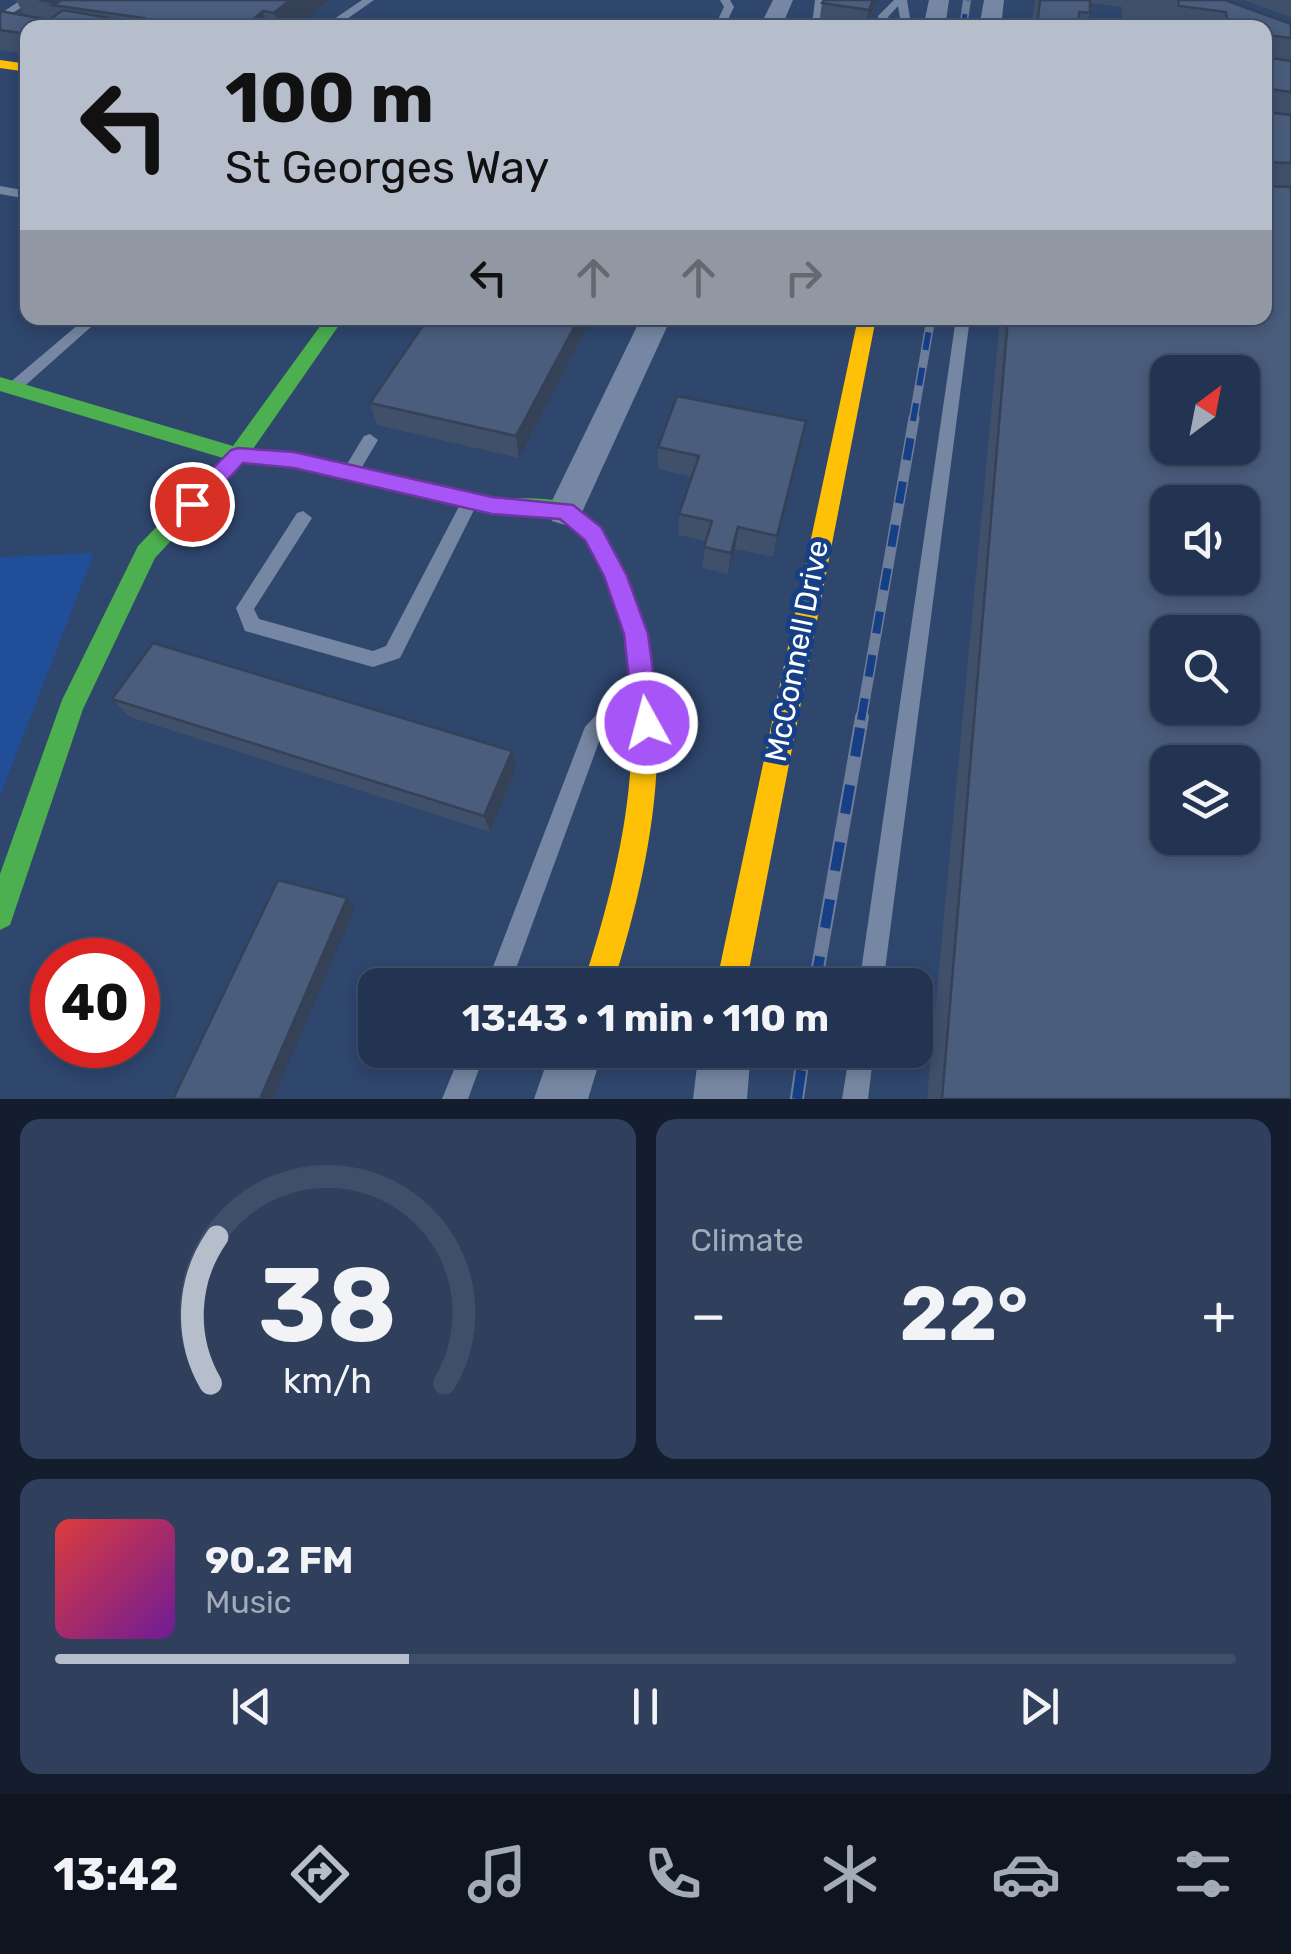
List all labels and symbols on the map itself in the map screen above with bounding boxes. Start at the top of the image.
north arrow [1150,355,1260,465]
pin [150,462,235,547]
street label: McConnell Drive [758,537,836,765]
position arrow [595,671,699,775]
speed limit sign: 40 [30,938,160,1068]

